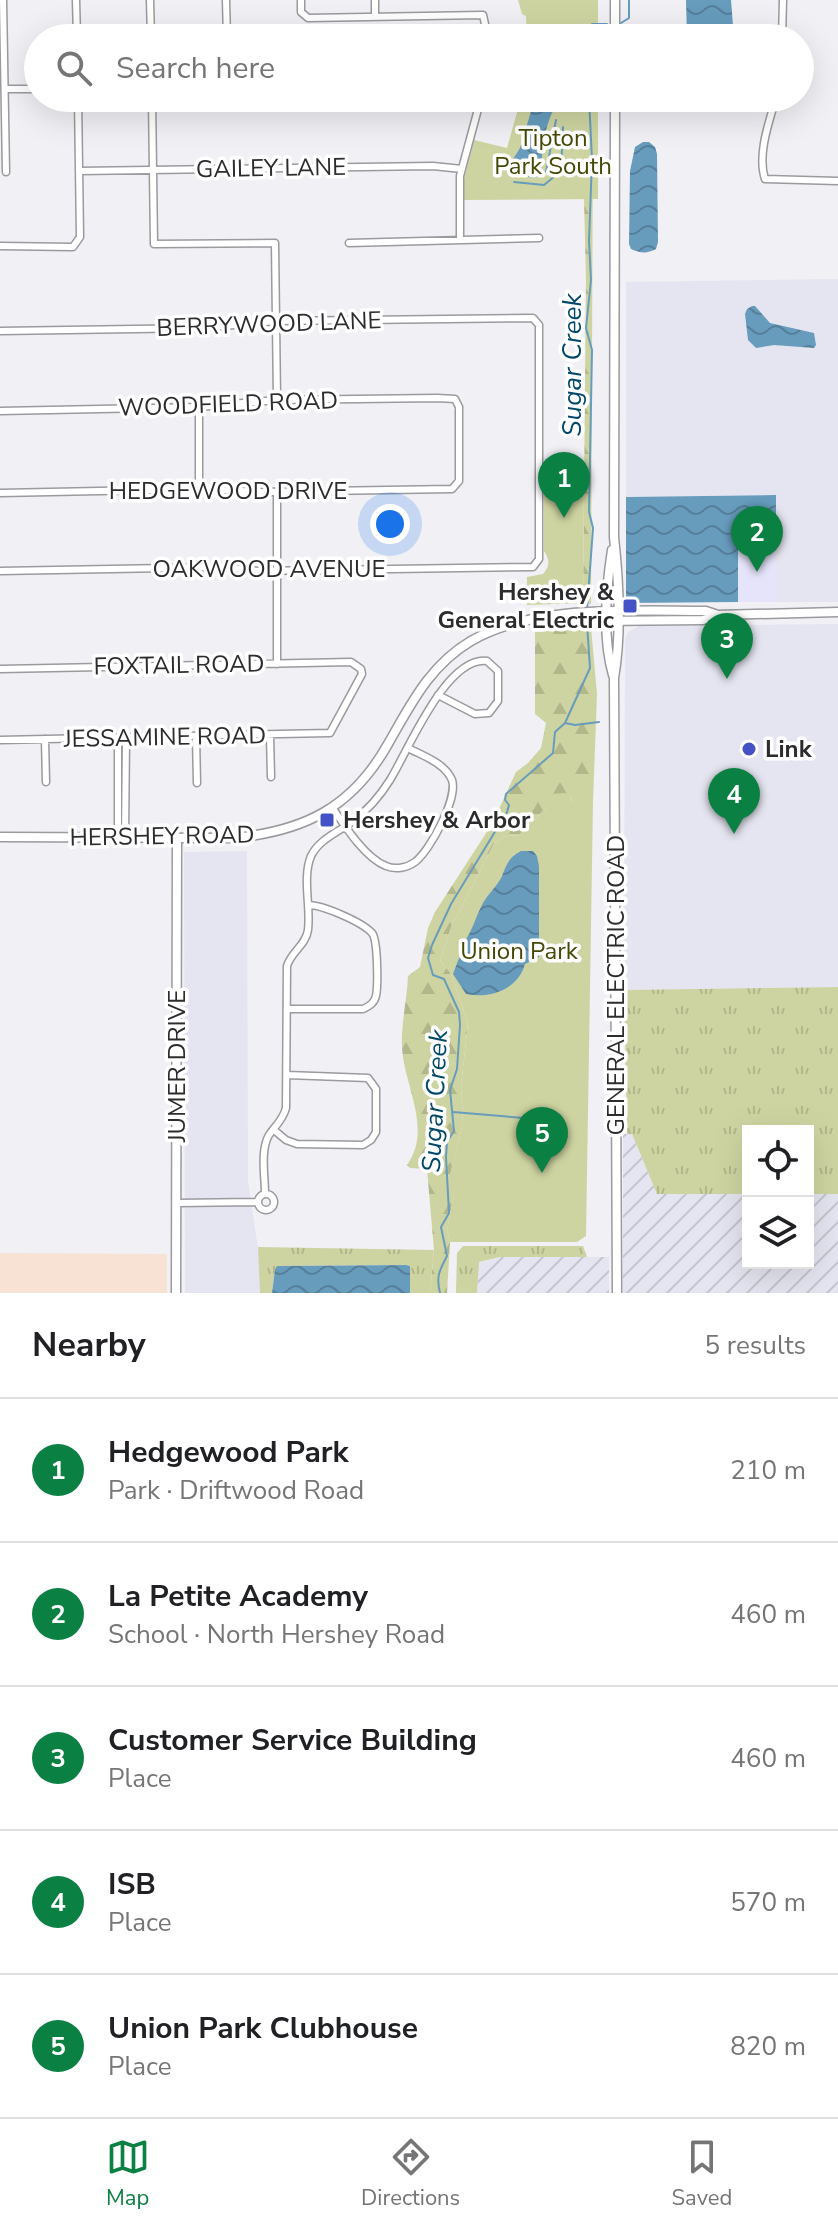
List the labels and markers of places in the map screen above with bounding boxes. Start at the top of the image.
pin: 1 [538,452,590,518]
pin: 2 [731,506,783,572]
place label: Hershey & General Electric [437,576,615,636]
marker: Hershey & General Electric [621,597,639,615]
pin: 3 [701,613,753,679]
place label: Link [765,733,813,765]
marker: Link [740,740,758,758]
pin: 4 [708,768,760,834]
place label: Hershey & Arbor [343,804,531,836]
marker: Hershey & Arbor [318,811,336,829]
pin: 5 [516,1107,568,1173]

